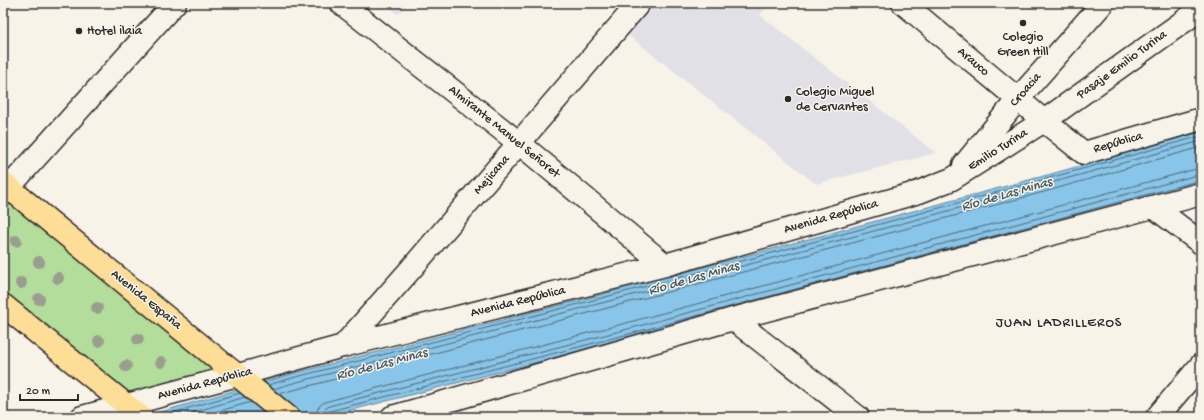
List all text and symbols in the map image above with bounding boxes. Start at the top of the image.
marker: Colegio Green Hill [1018,18,1028,28]
place label: Hotel ilaia [87,24,143,39]
marker: Hotel ilaia [74,26,84,36]
street label: Pasaje Emilio Turina [1073,27,1171,103]
place label: Colegio Green Hill [997,30,1049,60]
street label: Arauco [954,44,992,80]
street label: Croacia [1007,69,1045,110]
street label: Almirante Manuel Señoret [445,82,564,183]
place label: Colegio Miguel de Cervantes [796,85,874,115]
marker: Colegio Miguel de Cervantes [783,94,793,104]
street label: Emilio Turina [965,125,1031,174]
street label: República [1092,129,1145,157]
street label: Mejicana [471,152,514,198]
water label: Río de Las Minas [960,173,1056,216]
street label: Avenida República [782,196,881,238]
water label: Río de Las Minas [647,257,743,300]
street label: Avenida España [108,267,185,334]
street label: Avenida República [469,283,568,321]
district label: JUAN LADRILLEROS [996,315,1122,332]
water label: Río de Las Minas [335,344,431,385]
street label: Avenida República [156,364,255,404]
scale bar [20,376,78,402]
text: 20 m [26,385,51,399]

